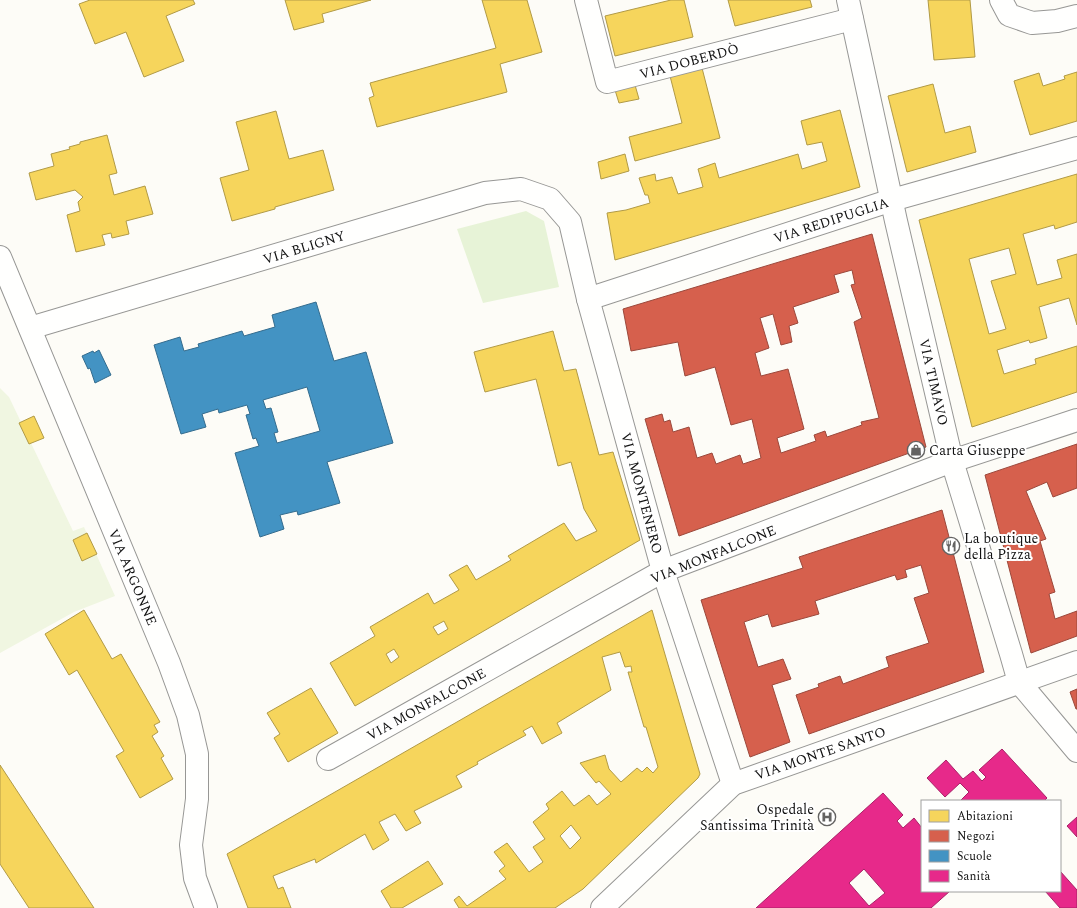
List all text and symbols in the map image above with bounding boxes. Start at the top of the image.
street label: VIA DOBERDÒ [637,38,741,85]
street label: VIA REDIPUGLIA [771,192,892,249]
street label: VIA BLIGNY [260,225,348,270]
street label: VIA TIMAVO [913,337,954,428]
street label: VIA MONTENERO [615,430,668,556]
shop icon: Carta Giuseppe [906,440,926,460]
place label: Carta Giuseppe [929,440,1026,461]
street label: VIA MONFALCONE [647,520,779,589]
street label: VIA ARGONNE [103,526,162,629]
place label: La boutique della Pizza [964,528,1039,565]
restaurant icon: La boutique della Pizza [941,536,961,556]
street label: VIA MONFALCONE [363,663,490,746]
street label: VIA MONTE SANTO [752,721,889,786]
place label: Ospedale Santissima Trinità [700,799,814,836]
legend [921,800,1061,892]
hospital icon: Ospedale Santissima Trinità [817,807,837,827]
text: Abitazioni [957,807,1013,826]
text: Negozi [957,827,995,846]
text: Scuole [957,847,992,866]
text: Sanità [957,867,990,886]

